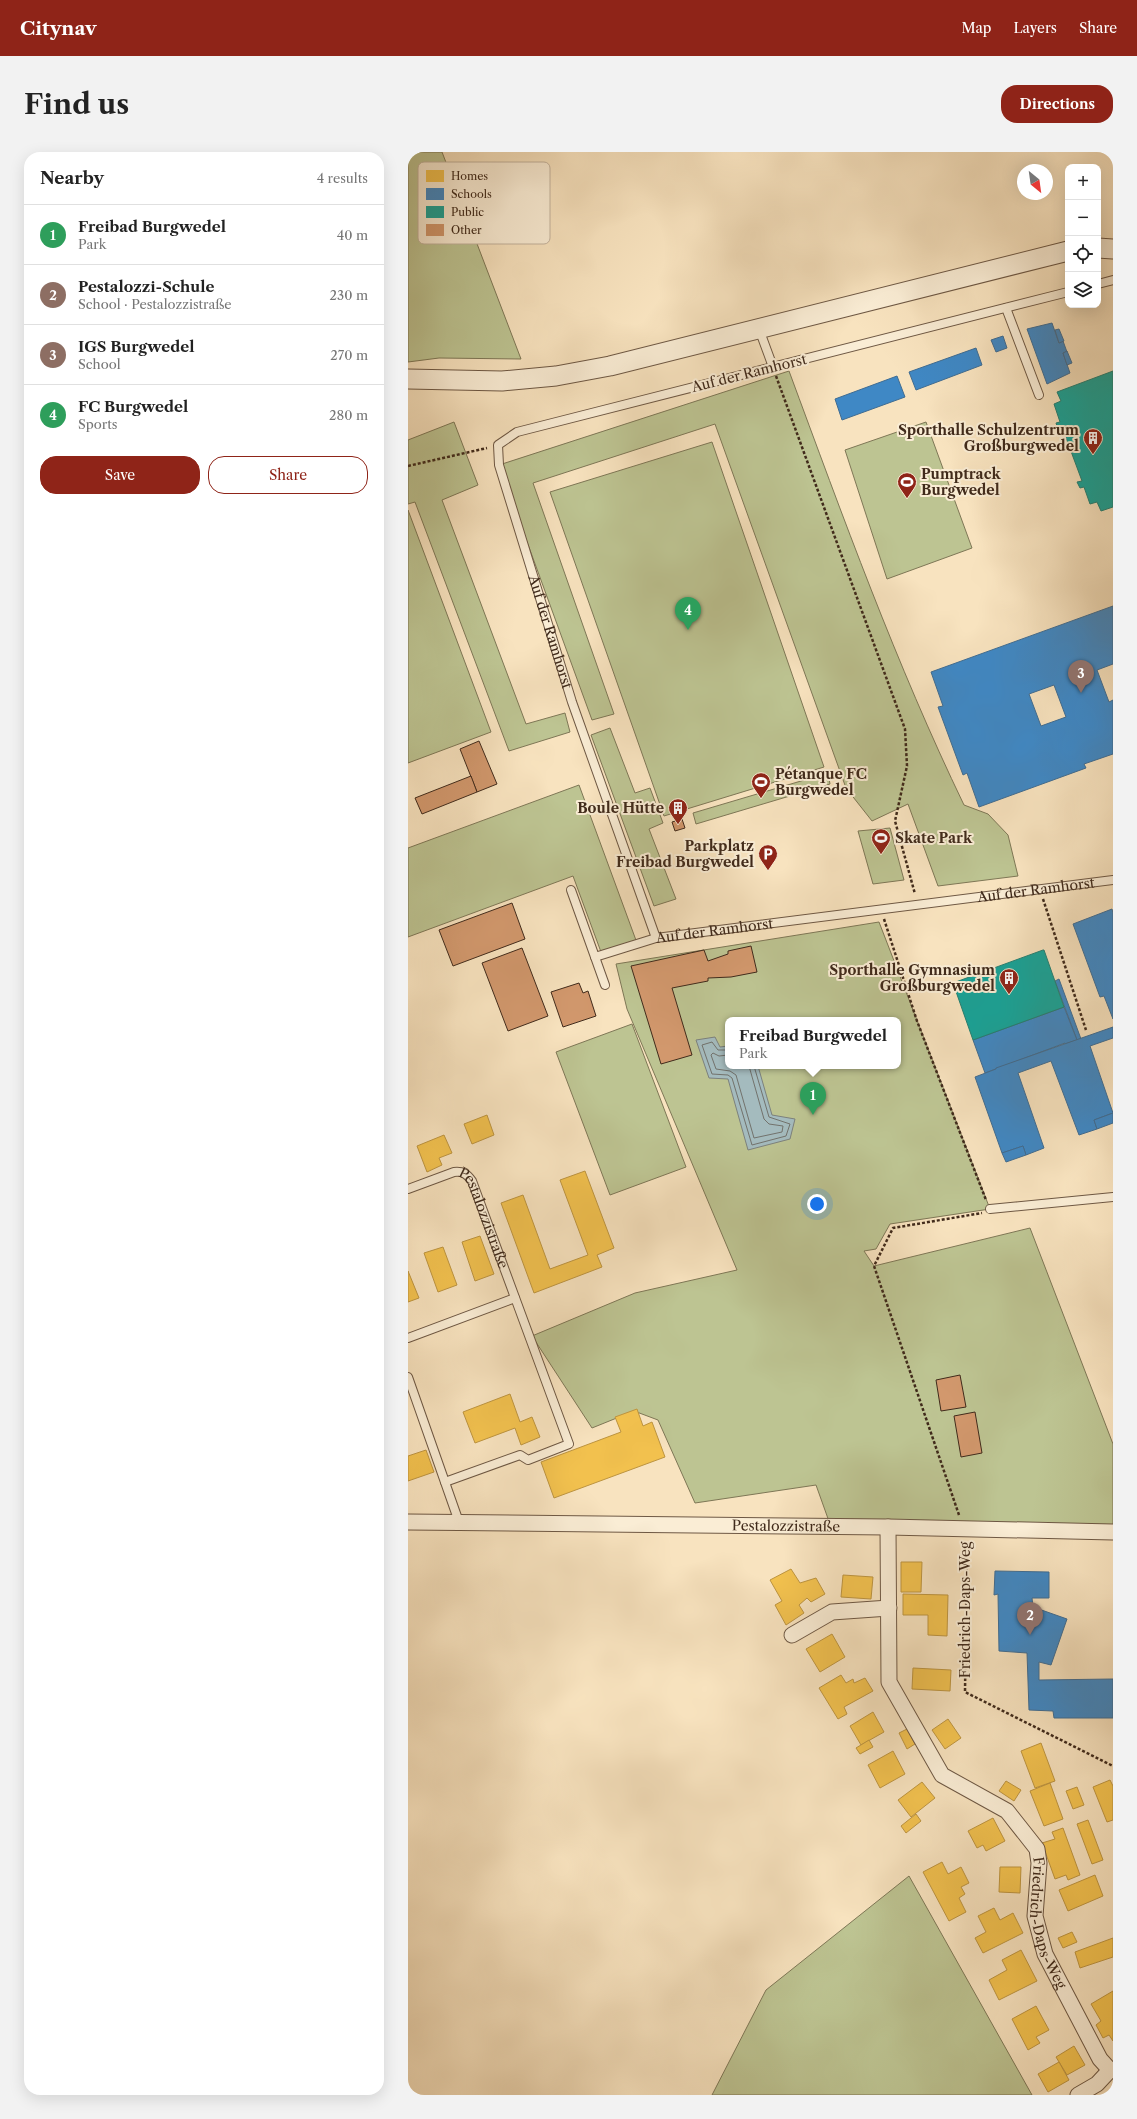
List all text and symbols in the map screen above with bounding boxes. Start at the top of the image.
text: Citynav [20,17,97,40]
text: Map [961,19,991,37]
text: Layers [1013,19,1057,37]
text: Share [1079,19,1117,37]
button: Directions [1001,85,1113,123]
text: Find us [24,87,129,121]
legend [418,162,550,244]
north arrow [1017,164,1053,200]
map controls [1065,164,1101,308]
button: + [1065,164,1101,200]
text: Nearby [40,168,104,188]
text: Homes [451,169,488,183]
text: 4 results [317,170,368,186]
text: Schools [451,187,492,201]
button: − [1065,200,1101,236]
text: Public [451,205,484,219]
text: Freibad Burgwedel [78,217,226,236]
text: Other [451,223,482,237]
text: 1 [50,227,56,243]
text: 40 m [337,227,368,243]
text: Park [78,236,106,252]
button: locate [1065,236,1101,272]
button: layers [1065,272,1101,308]
text: Pestalozzi-Schule [78,277,214,296]
text: 2 [49,287,57,303]
text: 230 m [330,287,368,303]
text: School · Pestalozzistraße [78,296,232,312]
text: IGS Burgwedel [78,337,194,356]
text: 3 [49,347,57,363]
text: 270 m [330,347,368,363]
street label: Auf der Ramhorst [689,350,809,396]
text: School [78,356,121,372]
text: FC Burgwedel [78,397,188,416]
text: 4 [49,407,57,423]
text: 280 m [329,407,368,423]
text: Sports [78,416,117,432]
place label: Sporthalle Schulzentrum Großburgwedel [898,421,1079,455]
building icon: Sporthalle Schulzentrum Großburgwedel [1082,427,1104,455]
button: Save [40,456,200,494]
button: Share [208,456,368,494]
place label: Pumptrack Burgwedel [921,465,1001,499]
sports icon: Pumptrack Burgwedel [896,471,918,499]
street label: Auf der Ramhorst [524,572,576,691]
pin: 4 [675,597,701,630]
pin: 3 [1068,660,1094,693]
place label: Pétanque FC Burgwedel [775,765,867,799]
sports icon: Pétanque FC Burgwedel [750,771,772,799]
building icon: Boule Hütte [667,797,689,825]
place label: Boule Hütte [577,799,664,817]
sports icon: Skate Park [870,827,892,855]
place label: Skate Park [895,829,973,847]
place label: Parkplatz Freibad Burgwedel [616,837,754,871]
parking icon: Parkplatz Freibad Burgwedel [757,843,779,871]
street label: Auf der Ramhorst [975,873,1096,906]
street label: Auf der Ramhorst [654,914,774,947]
place label: Sporthalle Gymnasium Großburgwedel [829,961,995,995]
building icon: Sporthalle Gymnasium Großburgwedel [998,967,1020,995]
popup [725,1017,901,1069]
text: Freibad Burgwedel [739,1026,887,1045]
text: Park [739,1045,767,1061]
pin: 1 [800,1082,826,1115]
street label: Pestalozzistraße [456,1163,513,1271]
your location [807,1194,827,1214]
street label: Pestalozzistraße [732,1516,840,1536]
street label: Friedrich-Daps-Weg [956,1541,974,1678]
pin: 2 [1017,1602,1043,1635]
street label: Friedrich-Daps-Weg [1026,1855,1071,1992]

